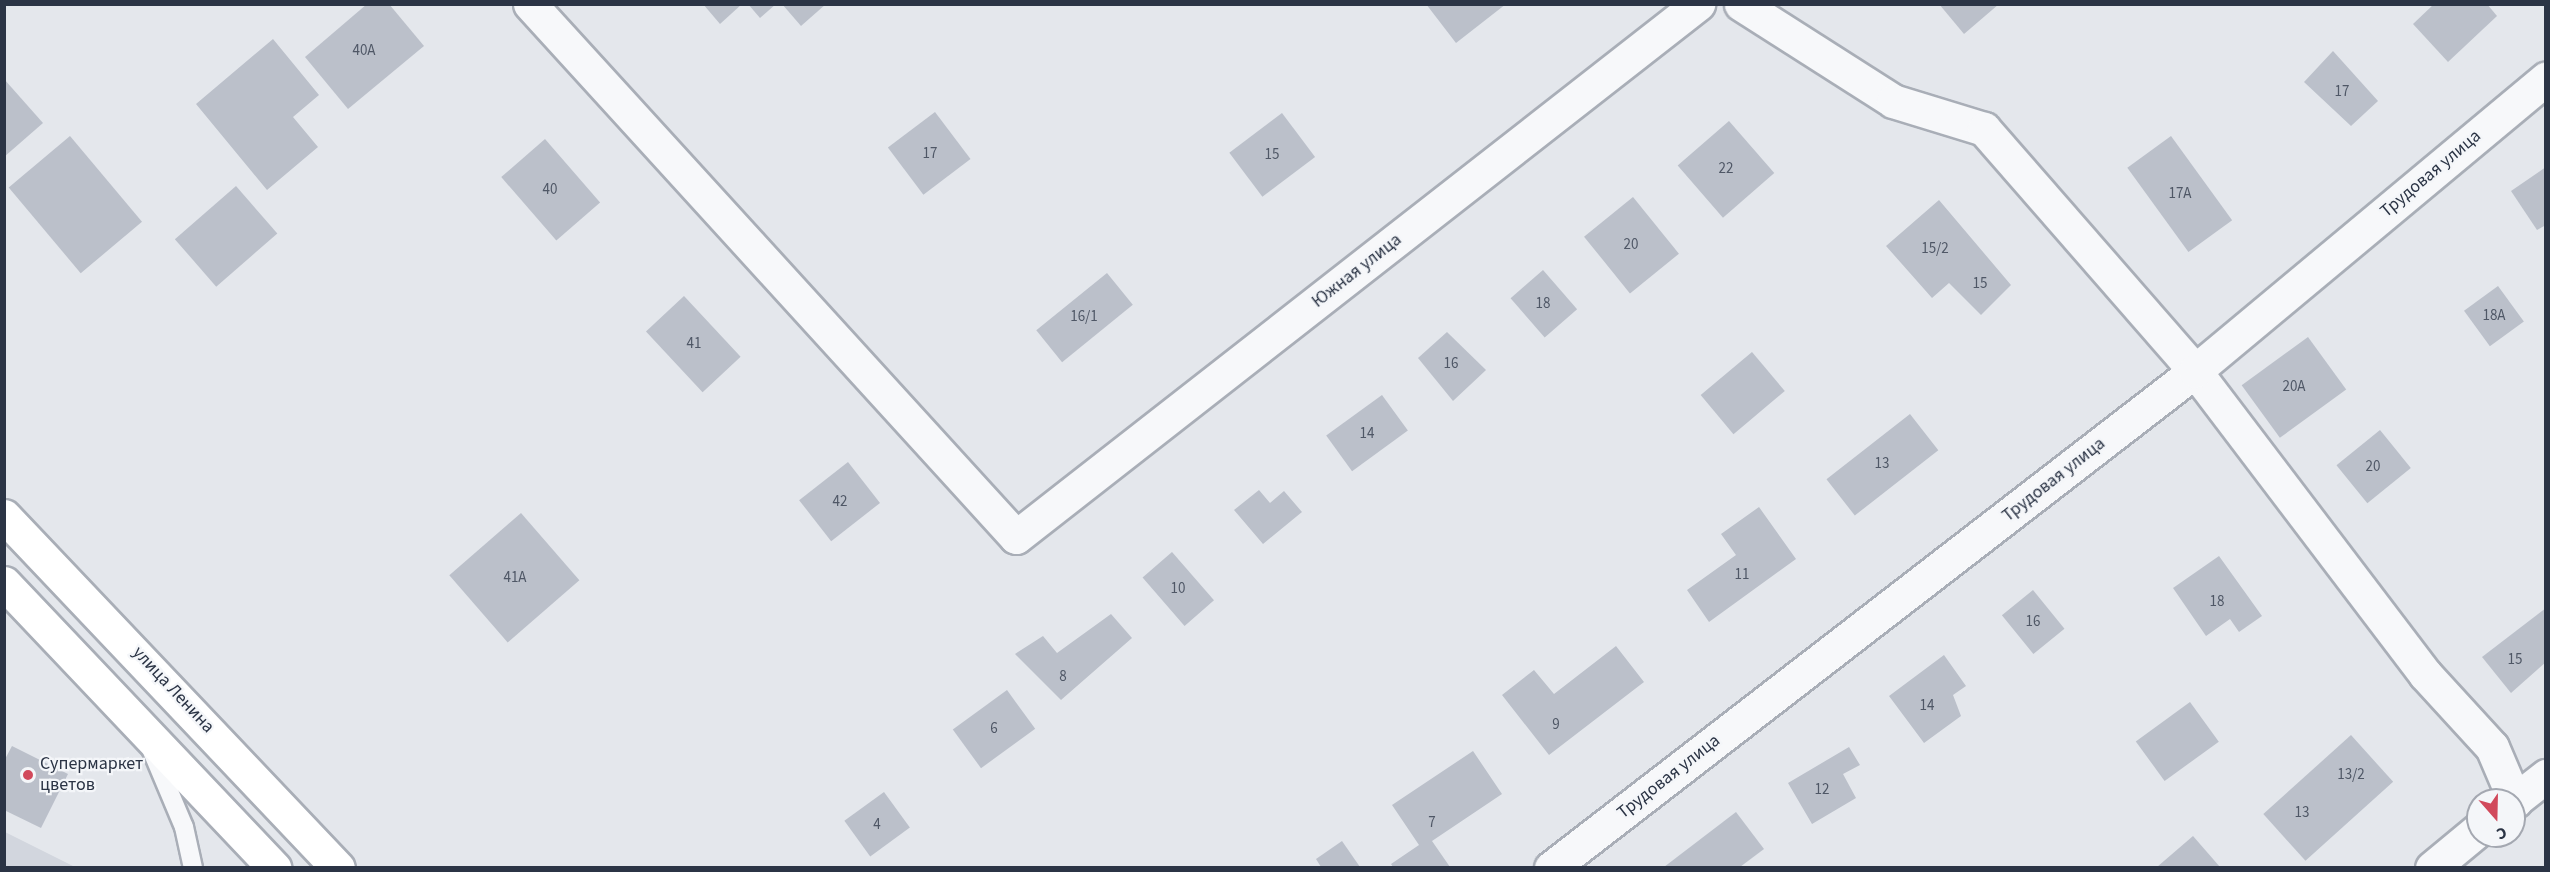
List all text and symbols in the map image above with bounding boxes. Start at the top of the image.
house number: 40А [352,42,376,60]
house number: 17 [2335,83,2349,101]
street label: Трудовая улица [2376,126,2486,222]
house number: 17 [923,145,937,163]
house number: 15 [1265,146,1279,164]
house number: 22 [1719,160,1733,178]
house number: 40 [543,181,557,199]
house number: 17А [2168,185,2192,203]
street label: Южная улица [1308,229,1406,313]
house number: 20 [1624,236,1638,254]
house number: 15/2 [1921,240,1949,258]
house number: 15 [1973,275,1987,293]
house number: 18 [1536,295,1550,313]
house number: 18А [2482,307,2506,325]
house number: 16/1 [1070,308,1098,326]
house number: 41 [687,335,701,353]
house number: 16 [1444,355,1458,373]
house number: 20А [2282,378,2306,396]
house number: 14 [1360,425,1374,443]
street label: Трудовая улица [1998,433,2110,527]
house number: 13 [1875,455,1889,473]
house number: 20 [2366,458,2380,476]
house number: 42 [833,493,847,511]
house number: 11 [1735,566,1749,584]
house number: 41А [503,569,527,587]
house number: 10 [1171,580,1185,598]
house number: 18 [2210,593,2224,611]
house number: 16 [2026,613,2040,631]
street label: улица Ленина [127,642,219,738]
house number: 15 [2508,651,2522,669]
house number: 8 [1059,668,1067,686]
house number: 14 [1920,697,1934,715]
house number: 9 [1552,716,1560,734]
house number: 6 [990,720,998,738]
street label: Трудовая улица [1613,730,1725,824]
place label: Супермаркет цветов [40,754,143,796]
house number: 13/2 [2337,766,2365,784]
marker: Супермаркет цветов [21,768,35,782]
house number: 12 [1815,781,1829,799]
north arrow [2466,788,2526,848]
house number: 13 [2295,804,2309,822]
house number: 7 [1428,814,1436,832]
house number: 4 [873,816,881,834]
text: С [2493,821,2510,845]

